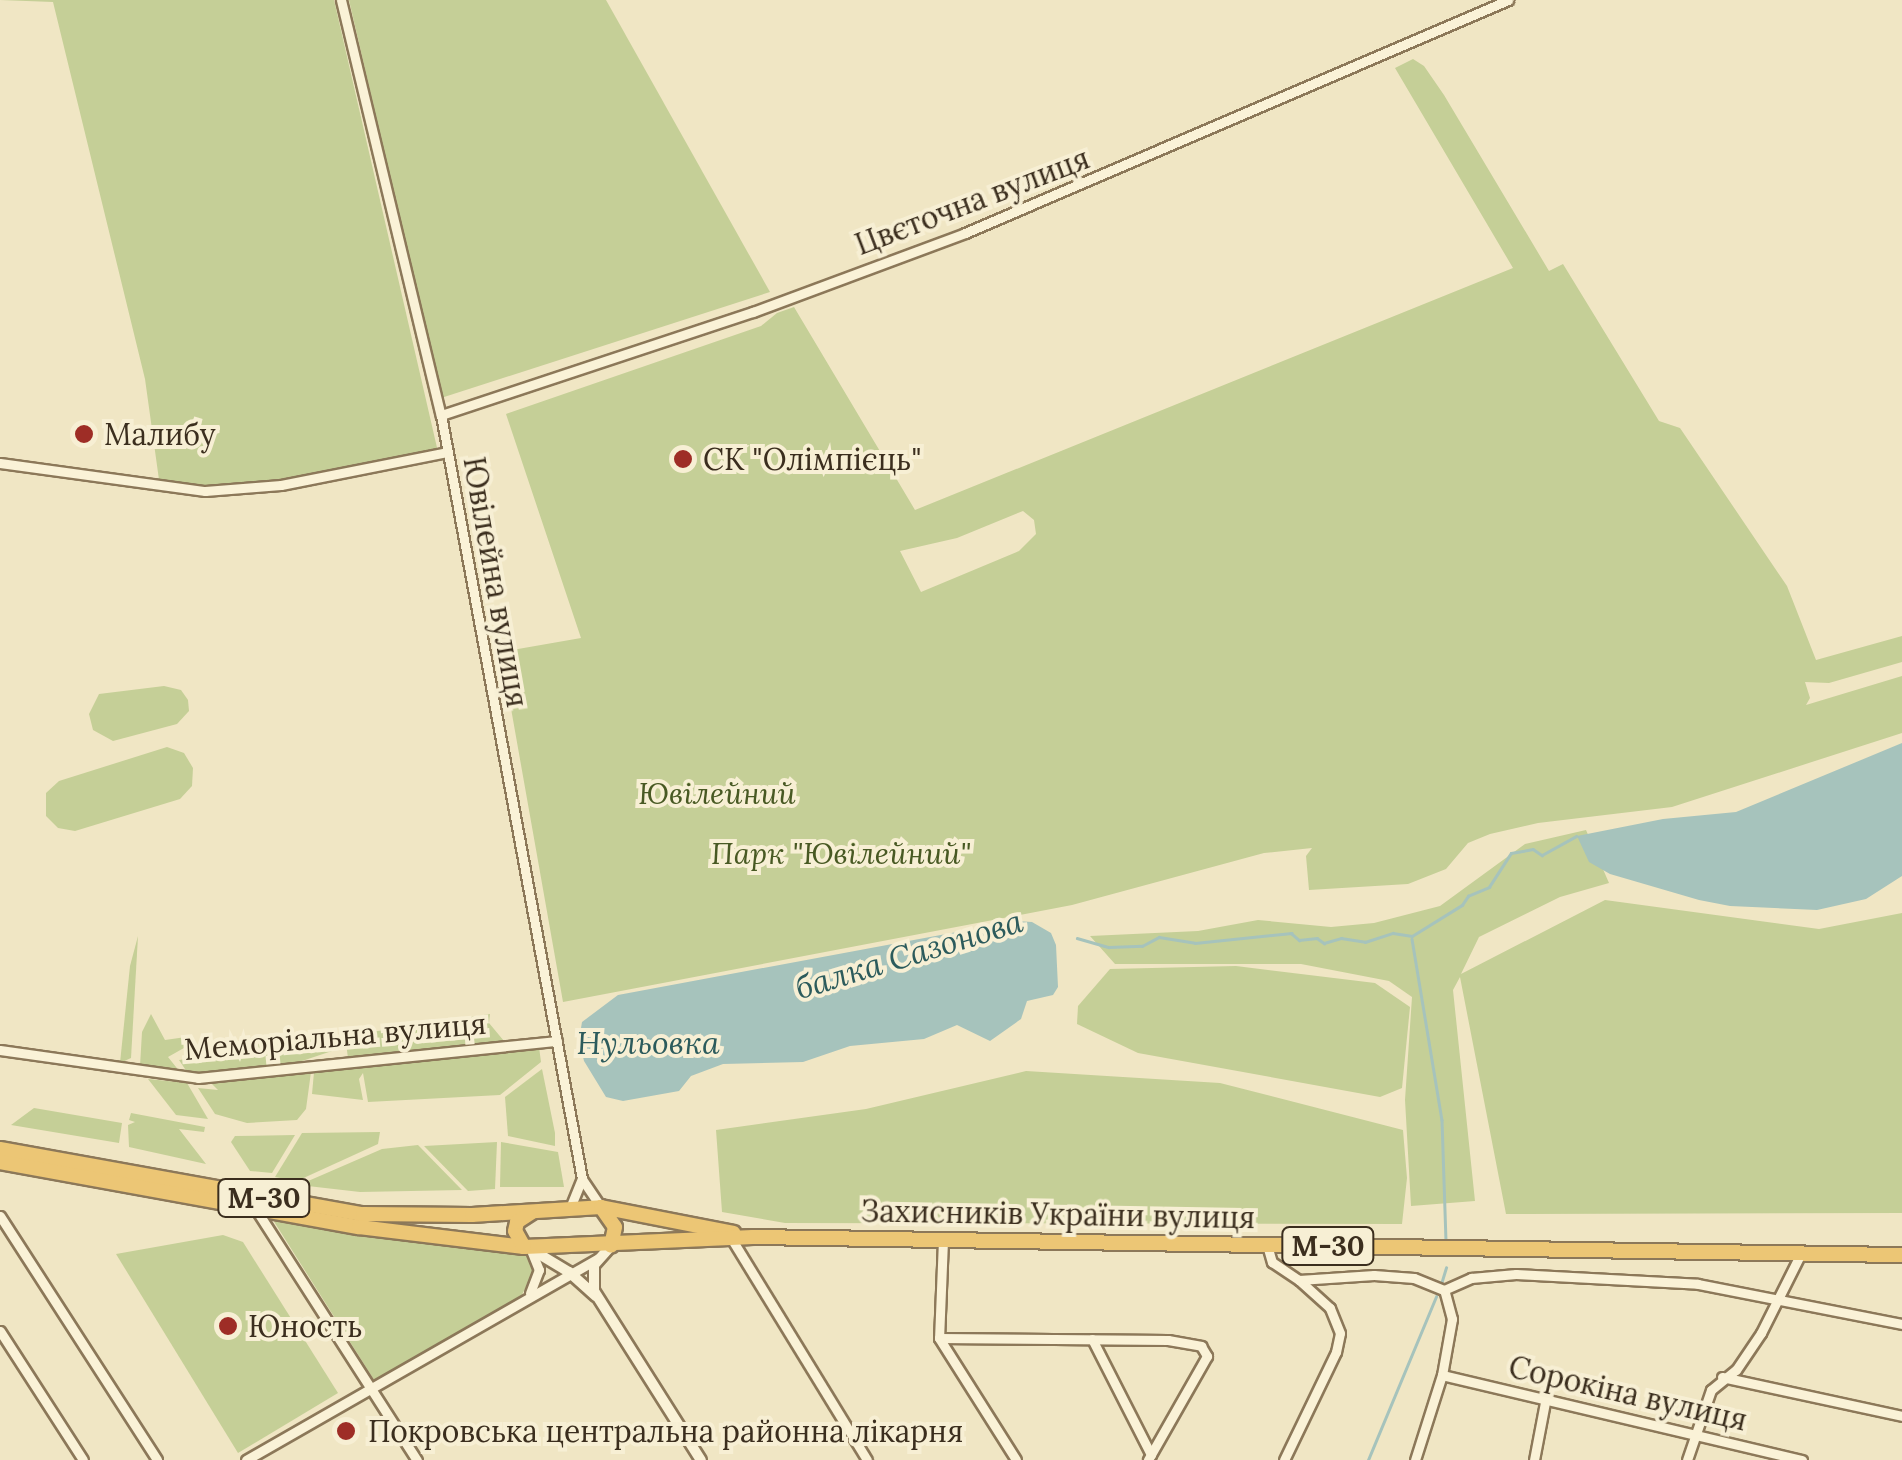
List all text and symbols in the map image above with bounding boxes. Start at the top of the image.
street label: Цвєточна вулиця [850,140,1094,262]
place label: Малибу [104,416,216,452]
marker: Малибу [73,423,95,445]
place label: СК "Олімпієць" [703,441,922,477]
marker: СК "Олімпієць" [672,448,694,470]
street label: Ювілейна вулиця [456,454,536,710]
park label: Ювілейний [638,775,796,811]
park label: Парк "Ювілейний" [711,835,971,871]
water label: балка Сазонова [791,902,1027,1008]
street label: Меморіальна вулиця [182,1005,488,1067]
water label: Нульовка [577,1024,719,1062]
road number: М-30 [216,1175,312,1221]
street label: Захисників України вулиця [861,1193,1255,1235]
road number: М-30 [1280,1223,1376,1269]
place label: Юность [248,1308,362,1344]
marker: Юность [217,1315,239,1337]
street label: Сорокіна вулиця [1505,1348,1751,1438]
place label: Покровська центральна районна лікарня [368,1413,963,1449]
marker: Покровська центральна районна лікарня [333,1418,359,1444]

